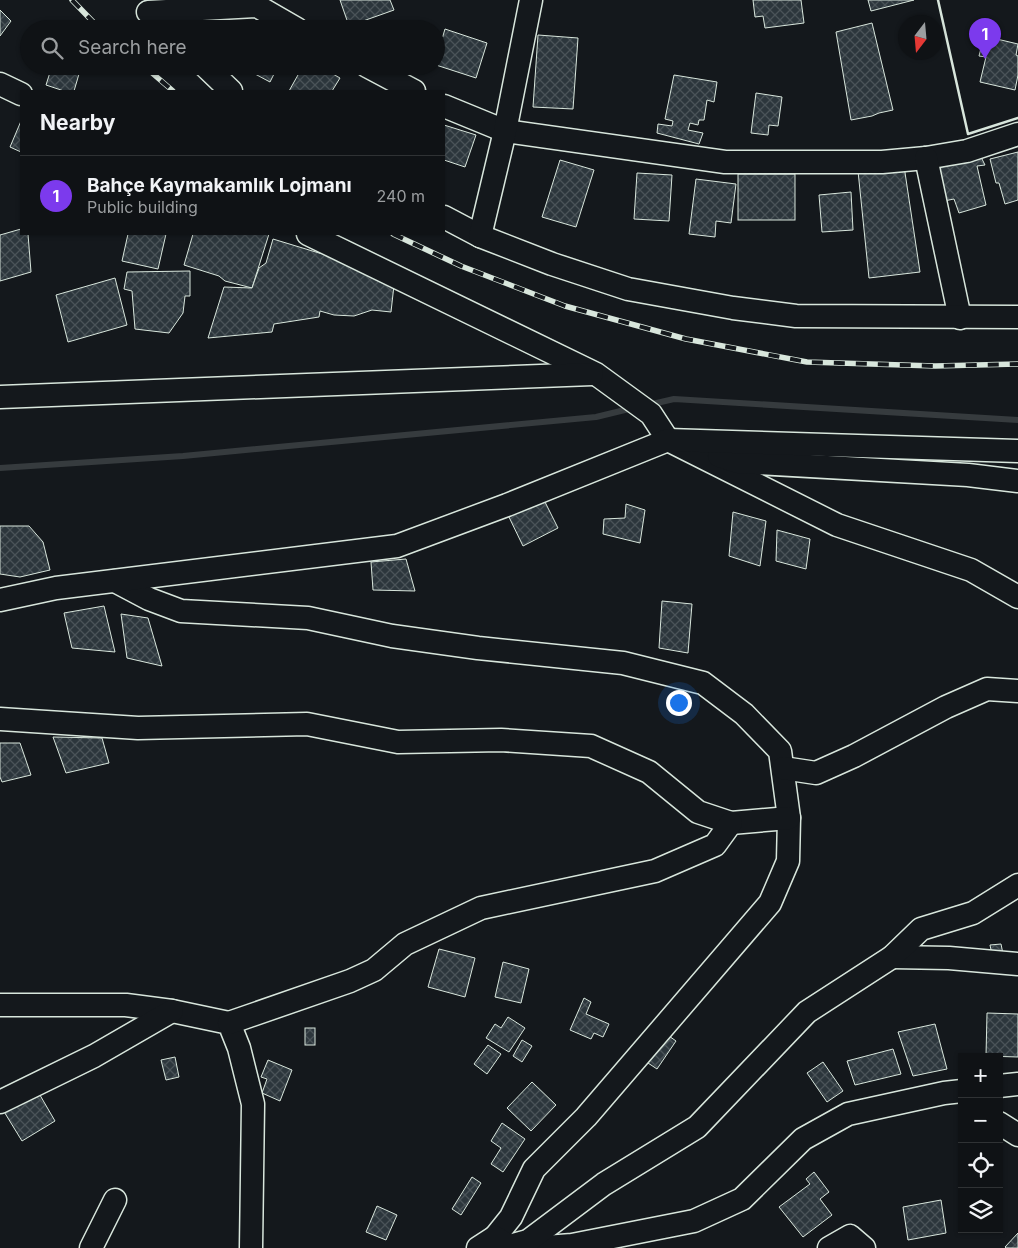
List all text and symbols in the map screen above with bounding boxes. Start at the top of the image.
north arrow [898,15,943,60]
pin: 1 [969,18,1001,59]
search box [20,20,445,75]
icon: search [38,34,66,62]
text: Search here [78,36,187,59]
text: Nearby [40,110,115,135]
text: Bahçe Kaymakamlık Lojmanı [87,174,352,197]
text: 1 [53,186,59,206]
text: 240 m [377,186,425,206]
text: Public building [87,197,198,217]
your location [666,690,692,716]
map controls [958,1053,1003,1233]
button: + [958,1053,1003,1098]
button: − [958,1098,1003,1143]
button: locate [958,1143,1003,1188]
button: layers [958,1188,1003,1233]

